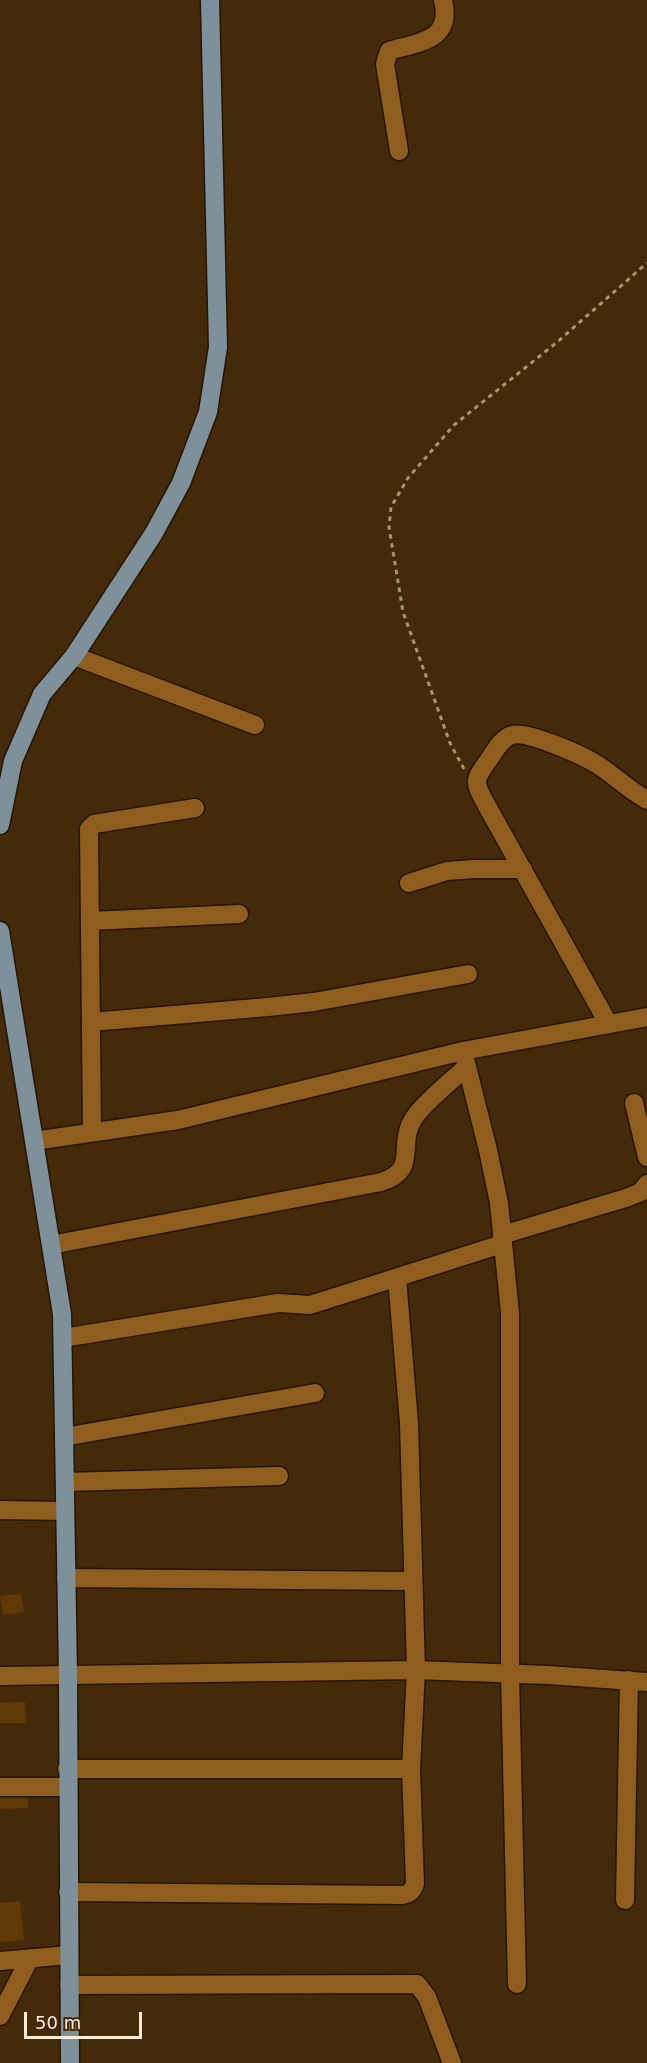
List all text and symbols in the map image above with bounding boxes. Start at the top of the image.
scale bar [27,2000,146,2038]
text: 50 m [35,2012,81,2033]

